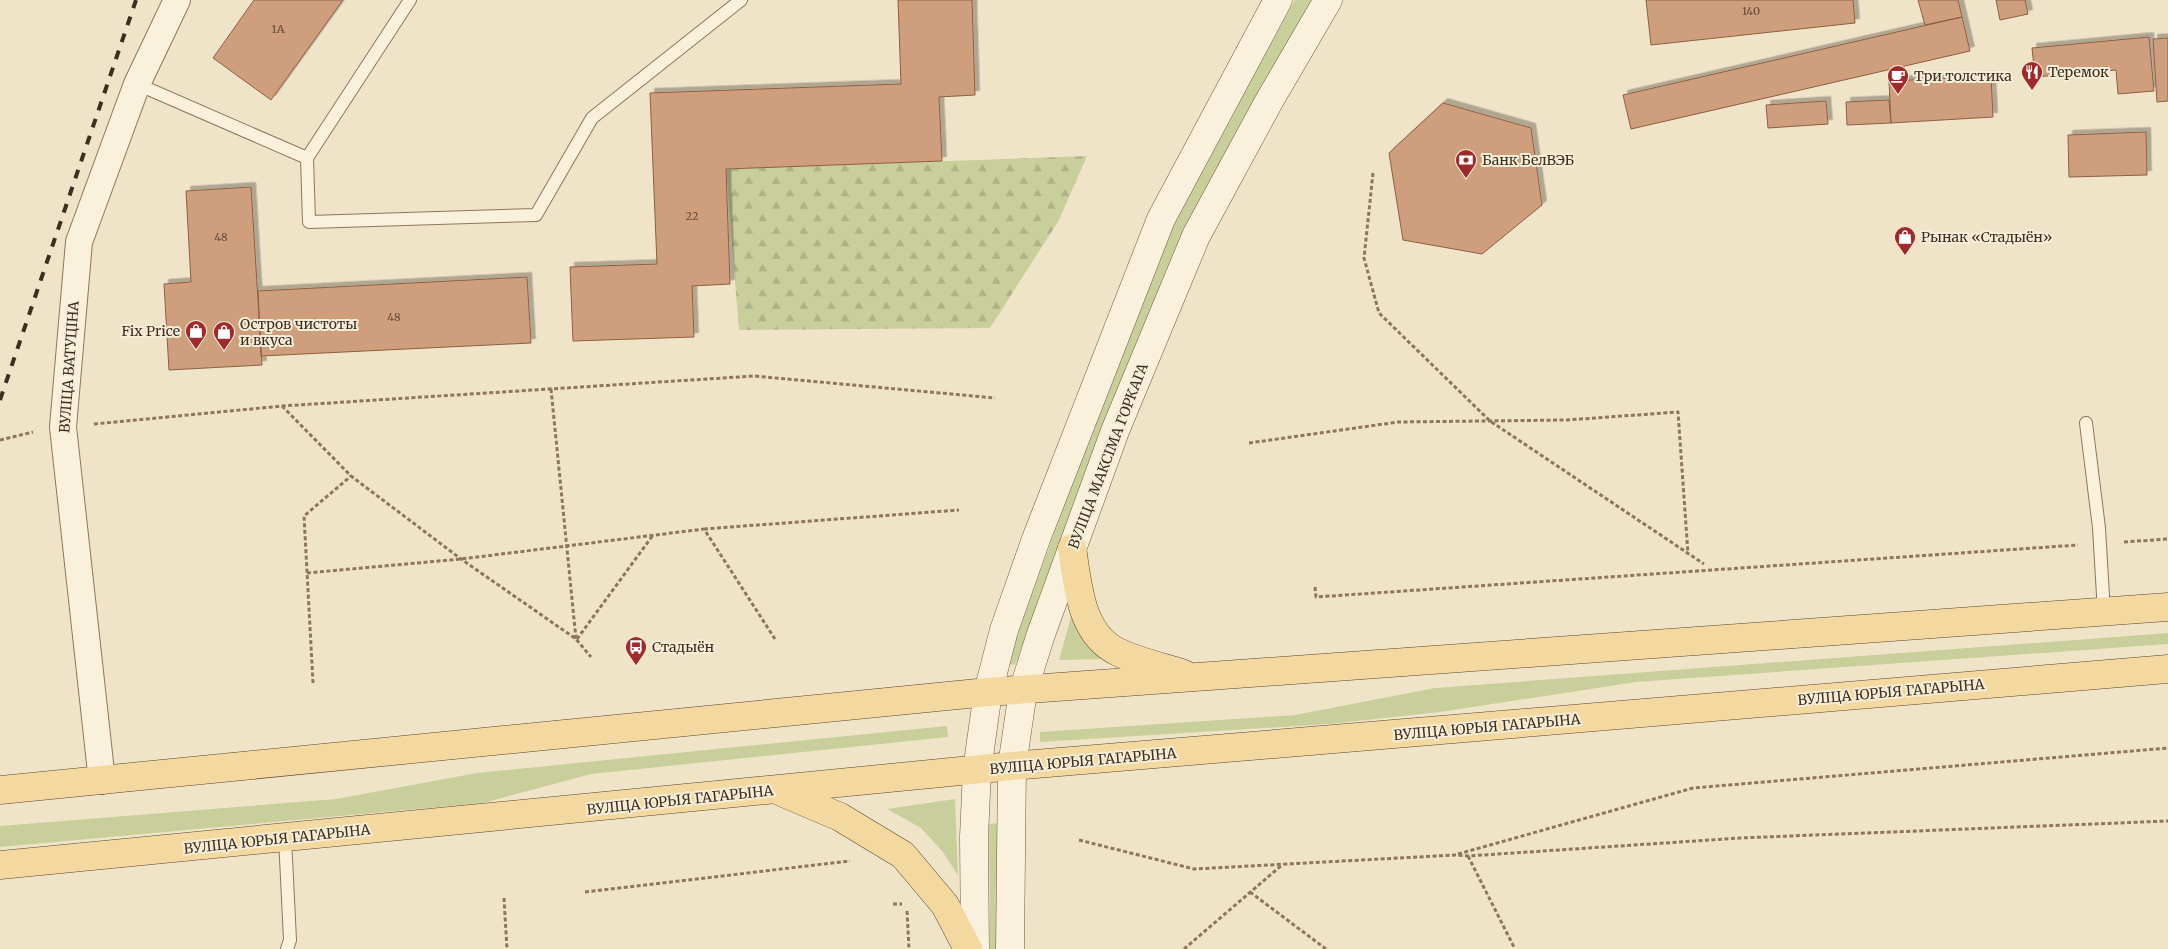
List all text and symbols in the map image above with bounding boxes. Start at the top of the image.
house number: 140 [1742,4,1760,18]
house number: 1А [272,22,285,36]
restaurant icon: Теремок [2020,60,2044,91]
place label: Теремок [2048,63,2109,81]
cafe icon: Три толстика [1886,64,1910,95]
place label: Три толстика [1914,67,2012,85]
bank icon: Банк БелВЭБ [1454,148,1478,179]
place label: Банк БелВЭБ [1482,151,1575,169]
house number: 22 [686,209,698,223]
shop icon: Рынак «Стадыён» [1893,225,1917,256]
place label: Рынак «Стадыён» [1921,228,2052,246]
house number: 48 [214,230,228,244]
street label: ВУЛІЦА ВАТУЦІНА [55,300,83,434]
house number: 48 [387,310,401,324]
place label: Остров чистоты и вкуса [240,315,357,349]
shop icon: Fix Price [184,319,208,350]
shop icon: Остров чистоты и вкуса [212,320,236,351]
place label: Fix Price [121,322,180,340]
street label: ВУЛІЦА МАКСІМА ГОРКАГА [1064,360,1152,551]
bus stop icon: Стадыён [624,635,648,666]
place label: Стадыён [652,638,714,656]
street label: ВУЛІЦА ЮРЫЯ ГАГАРЫНА [1797,675,1985,709]
street label: ВУЛІЦА ЮРЫЯ ГАГАРЫНА [1393,710,1581,744]
street label: ВУЛІЦА ЮРЫЯ ГАГАРЫНА [989,744,1177,778]
street label: ВУЛІЦА ЮРЫЯ ГАГАРЫНА [586,781,774,819]
street label: ВУЛІЦА ЮРЫЯ ГАГАРЫНА [183,820,371,858]

